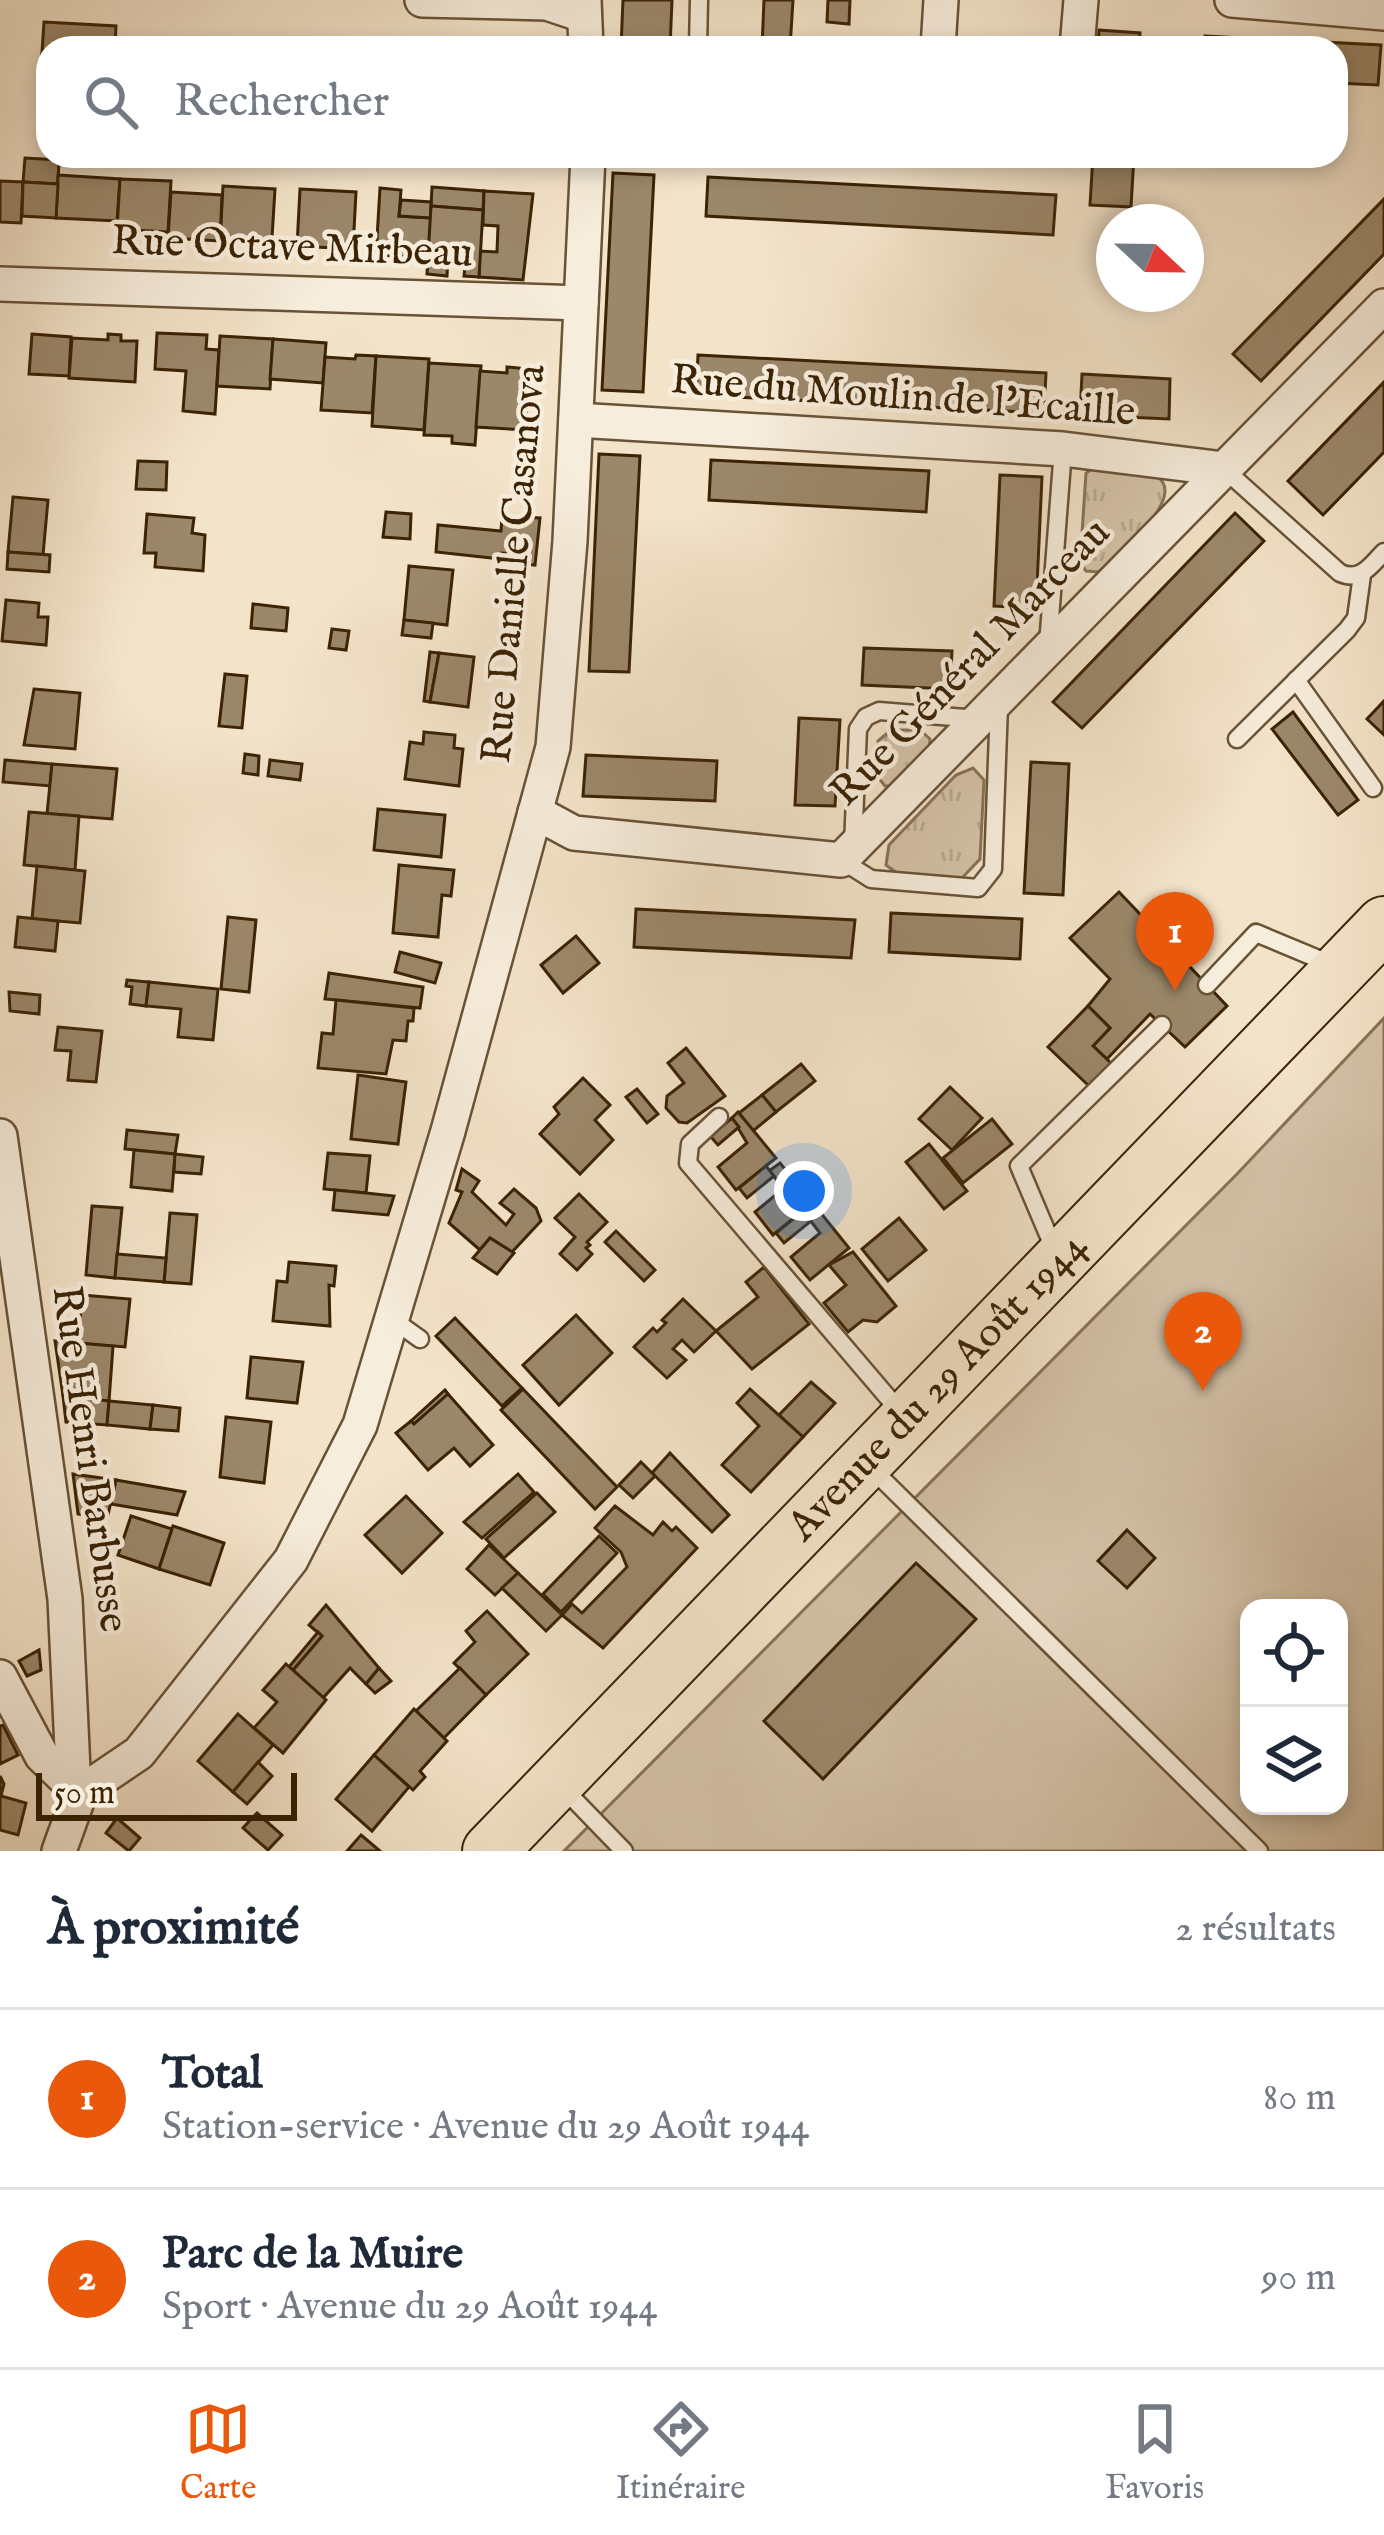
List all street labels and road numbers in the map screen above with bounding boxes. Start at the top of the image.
street label: Rue Octave Mirbeau [110,215,474,281]
street label: Rue du Moulin de l'Ecaille [669,354,1137,440]
street label: Rue Danielle Casanova [471,362,559,766]
street label: Rue Général Marceau [820,508,1122,818]
street label: Avenue du 29 Août 1944 [776,1221,1099,1553]
street label: Rue Henri Barbusse [38,1282,140,1636]

